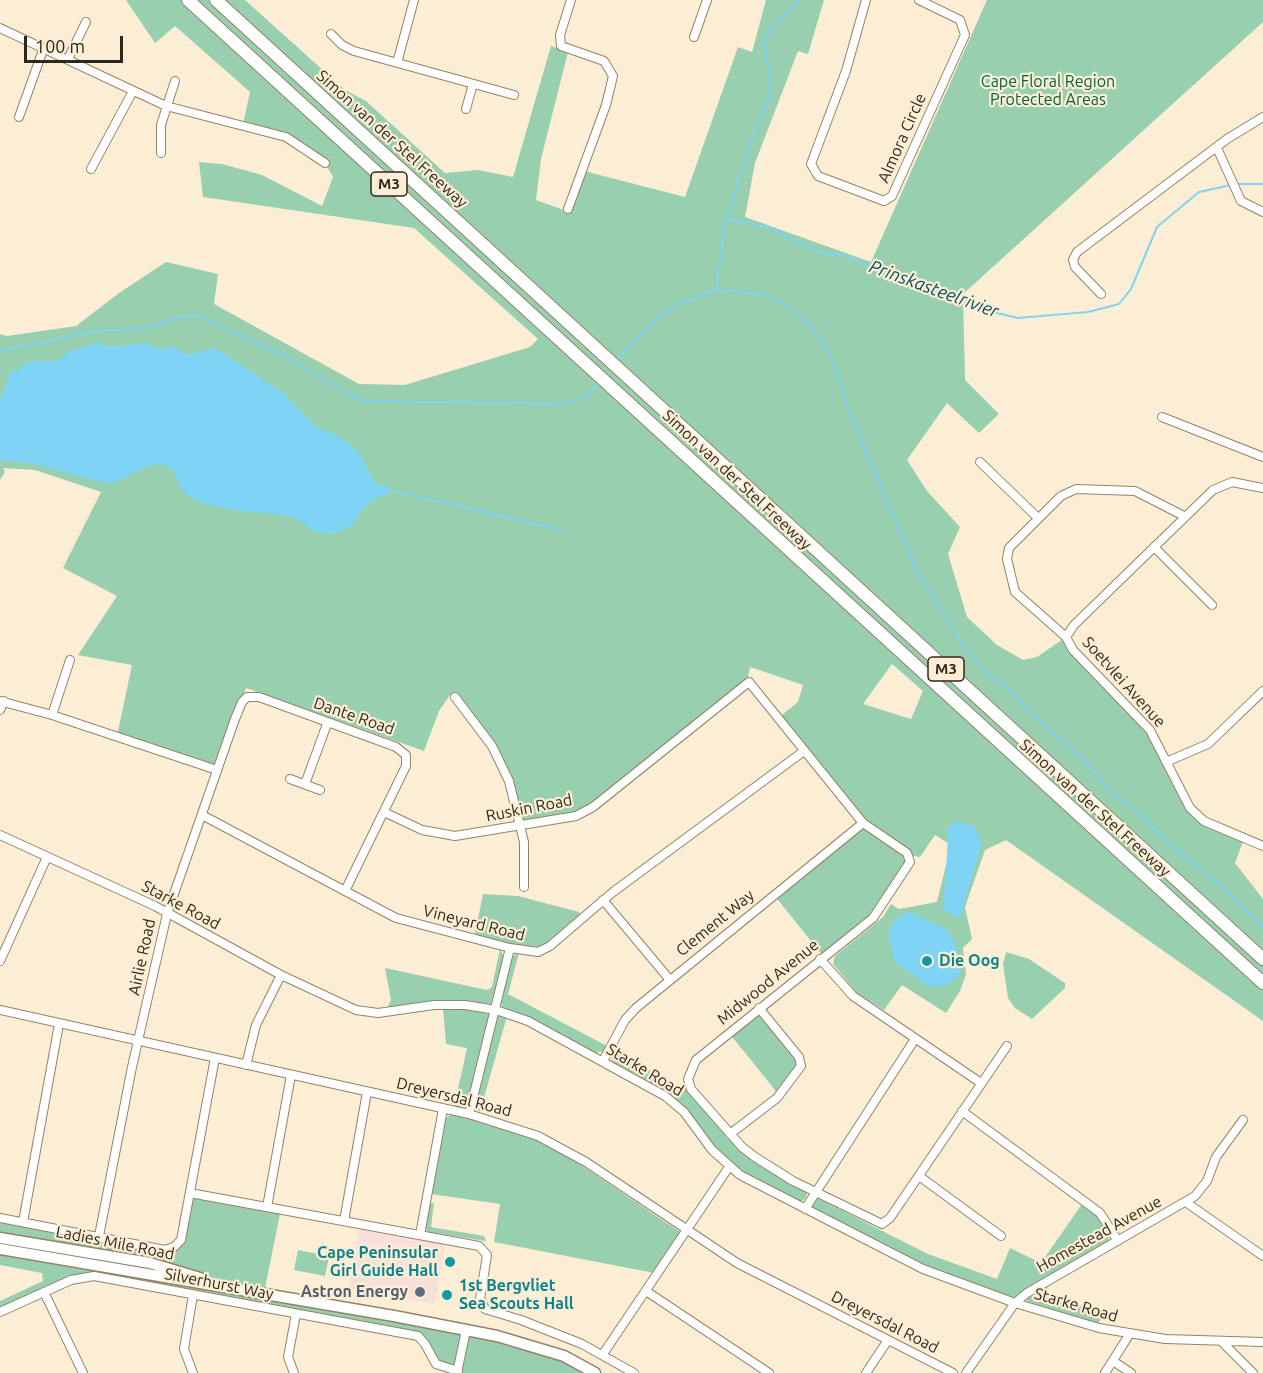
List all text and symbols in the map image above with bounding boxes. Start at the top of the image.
scale bar [27,24,126,62]
text: 100 m [35,36,85,56]
street label: Simon van der Stel Freeway [313,66,471,212]
park label: Cape Floral Region Protected Areas [981,72,1115,110]
street label: Almora Circle [874,90,930,186]
road number: M3 [371,172,407,196]
water label: Prinskasteelrivier [866,256,1002,322]
street label: Simon van der Stel Freeway [659,406,815,554]
street label: Soetvlei Avenue [1078,633,1170,731]
road number: M3 [928,657,964,681]
street label: Dante Road [311,693,397,739]
street label: Simon van der Stel Freeway [1016,735,1174,881]
street label: Ruskin Road [484,790,574,826]
street label: Starke Road [138,876,224,934]
street label: Clement Way [672,886,758,960]
street label: Vineyard Road [421,901,527,945]
street label: Airlie Road [125,917,159,997]
street label: Midwood Avenue [713,935,823,1029]
place label: Die Oog [939,951,1000,971]
marker: Die Oog [920,954,934,968]
street label: Starke Road [603,1040,687,1100]
street label: Dreyersdal Road [394,1073,514,1121]
street label: Homestead Avenue [1033,1192,1165,1276]
street label: Ladies Mile Road [54,1222,176,1264]
place label: Cape Peninsular Girl Guide Hall [317,1243,438,1281]
marker: Cape Peninsular Girl Guide Hall [443,1255,457,1269]
street label: Silverhurst Way [163,1264,275,1304]
place label: 1st Bergvliet Sea Scouts Hall [459,1276,574,1314]
place label: Astron Energy [301,1282,408,1302]
street label: Starke Road [1032,1284,1120,1326]
marker: Astron Energy [413,1285,427,1299]
street label: Dreyersdal Road [828,1287,942,1357]
marker: 1st Bergvliet Sea Scouts Hall [440,1288,454,1302]

